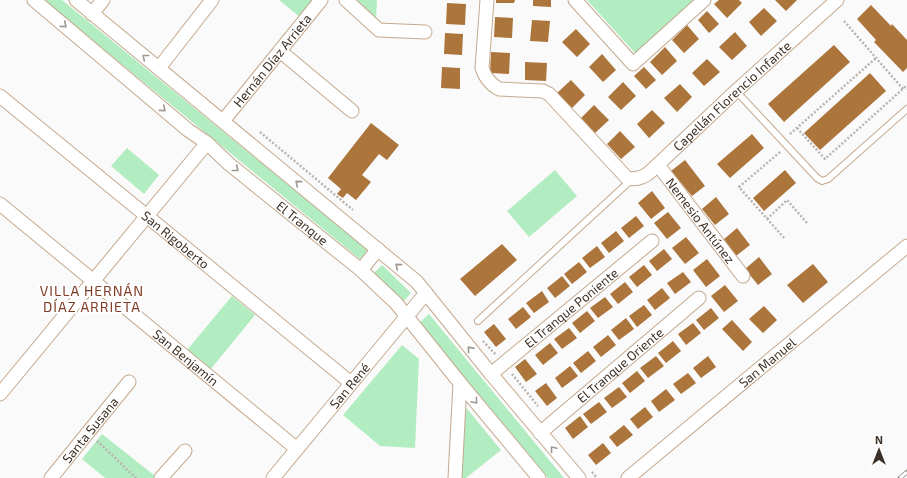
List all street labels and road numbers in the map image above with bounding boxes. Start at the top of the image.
street label: Hernán Díaz Arrieta [230,11,315,110]
street label: Capellán Florencio Infante [670,37,794,154]
street label: Nemesio Antúnez [663,175,738,267]
street label: El Tranque [273,197,331,248]
street label: San Rigoberto [139,207,213,272]
street label: El Tranque Poniente [521,264,621,351]
street label: El Tranque Oriente [574,324,666,406]
street label: San Benjamín [150,326,222,389]
street label: San Manuel [735,334,799,391]
street label: San René [326,359,373,412]
street label: Santa Susana [59,394,122,466]

